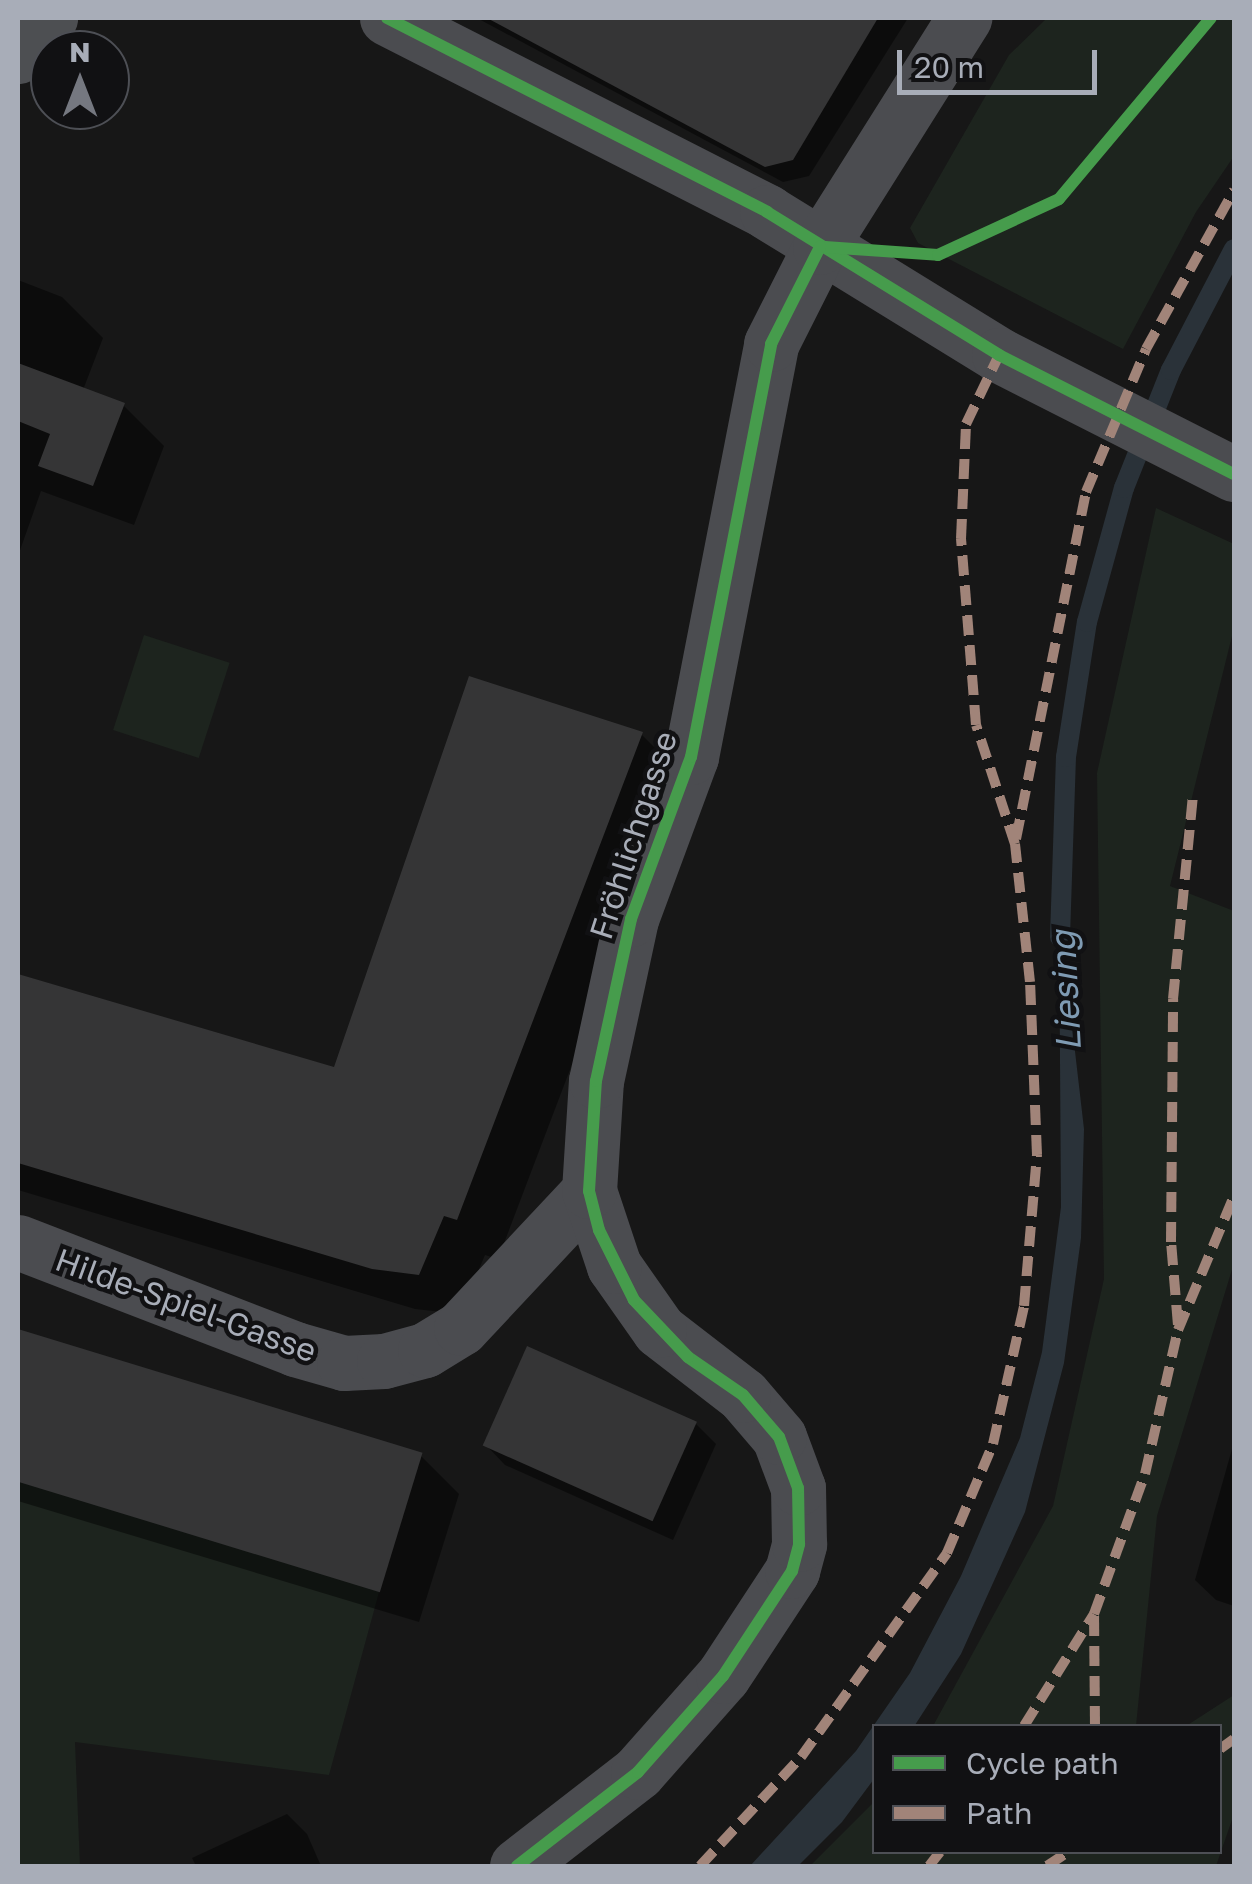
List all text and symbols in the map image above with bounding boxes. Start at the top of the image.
north arrow [30,30,130,130]
scale bar [902,30,1102,92]
text: N [69,35,91,68]
text: 20 m [914,49,984,85]
street label: Fröhlichgasse [581,726,685,944]
water label: Liesing [1041,930,1089,1052]
street label: Hilde-Spiel-Gasse [50,1240,322,1370]
legend [872,1724,1222,1854]
text: Cycle path [966,1745,1119,1781]
text: Path [966,1795,1032,1831]

